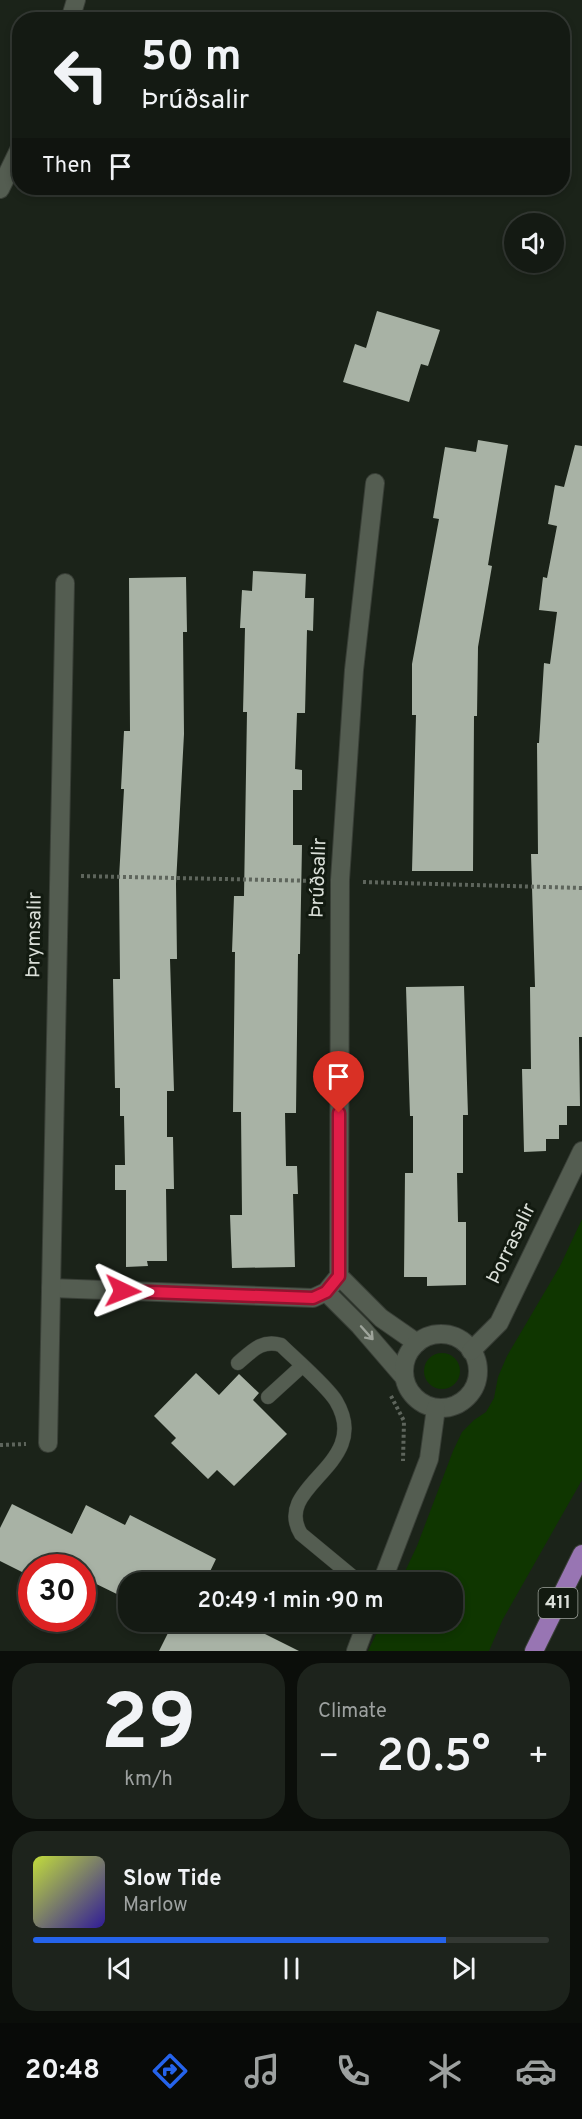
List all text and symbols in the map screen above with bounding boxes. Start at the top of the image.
text: 50 m [141,32,242,85]
icon: left [42,36,120,114]
text: Þrúðsalir [141,84,249,118]
icon: arrive [104,150,137,183]
text: Then [42,153,92,180]
map controls [504,213,564,273]
button: sound [504,213,564,273]
street label: Þrúðsalir [305,837,333,919]
street label: Þrymsalir [21,892,49,978]
pin [313,1051,364,1113]
icon: arrive [322,1060,355,1093]
street label: Þorrasalir [481,1199,543,1289]
position arrow [91,1259,155,1323]
one-way arrow [360,1325,374,1340]
speed limit sign: 30 [18,1554,96,1632]
text: 20:49 · 1 min · 90 m [198,1588,383,1615]
road number: 411 [538,1588,578,1618]
text: 29 [101,1678,196,1777]
text: Climate [318,1699,387,1725]
text: 20.5° [377,1730,490,1787]
text: − [318,1737,339,1779]
text: + [528,1737,549,1779]
text: km/h [124,1767,173,1793]
text: Slow Tide [123,1866,222,1893]
text: Marlow [123,1893,187,1919]
icon: previous [103,1952,136,1985]
icon: pause [275,1952,308,1985]
icon: next [447,1952,480,1985]
icon: directions [149,2050,191,2092]
icon: music [241,2050,283,2092]
icon: phone [332,2050,374,2092]
icon: climate [424,2050,466,2092]
icon: car [515,2050,557,2092]
text: 20:48 [25,2054,100,2088]

